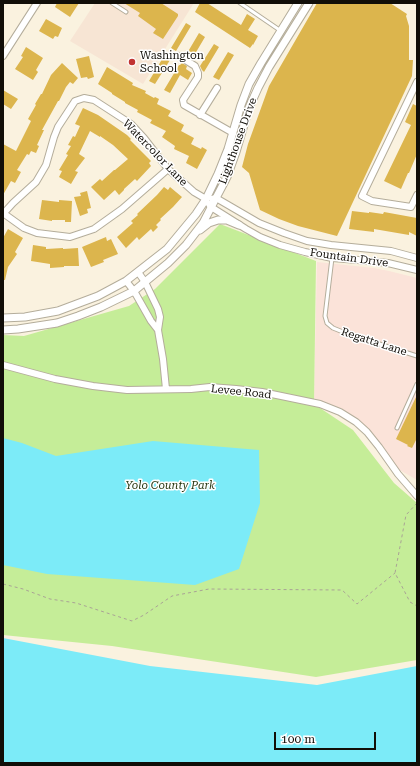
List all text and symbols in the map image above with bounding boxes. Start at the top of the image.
place label: Washington School [140,49,204,75]
marker: Washington School [127,57,137,67]
street label: Lighthouse Drive [216,96,260,186]
street label: Watercolor Lane [120,117,190,189]
street label: Fountain Drive [309,246,389,270]
street label: Regatta Lane [339,325,409,359]
street label: Levee Road [210,382,272,402]
park label: Yolo County Park [125,479,215,493]
scale bar [276,724,378,750]
text: 100 m [281,732,315,746]

